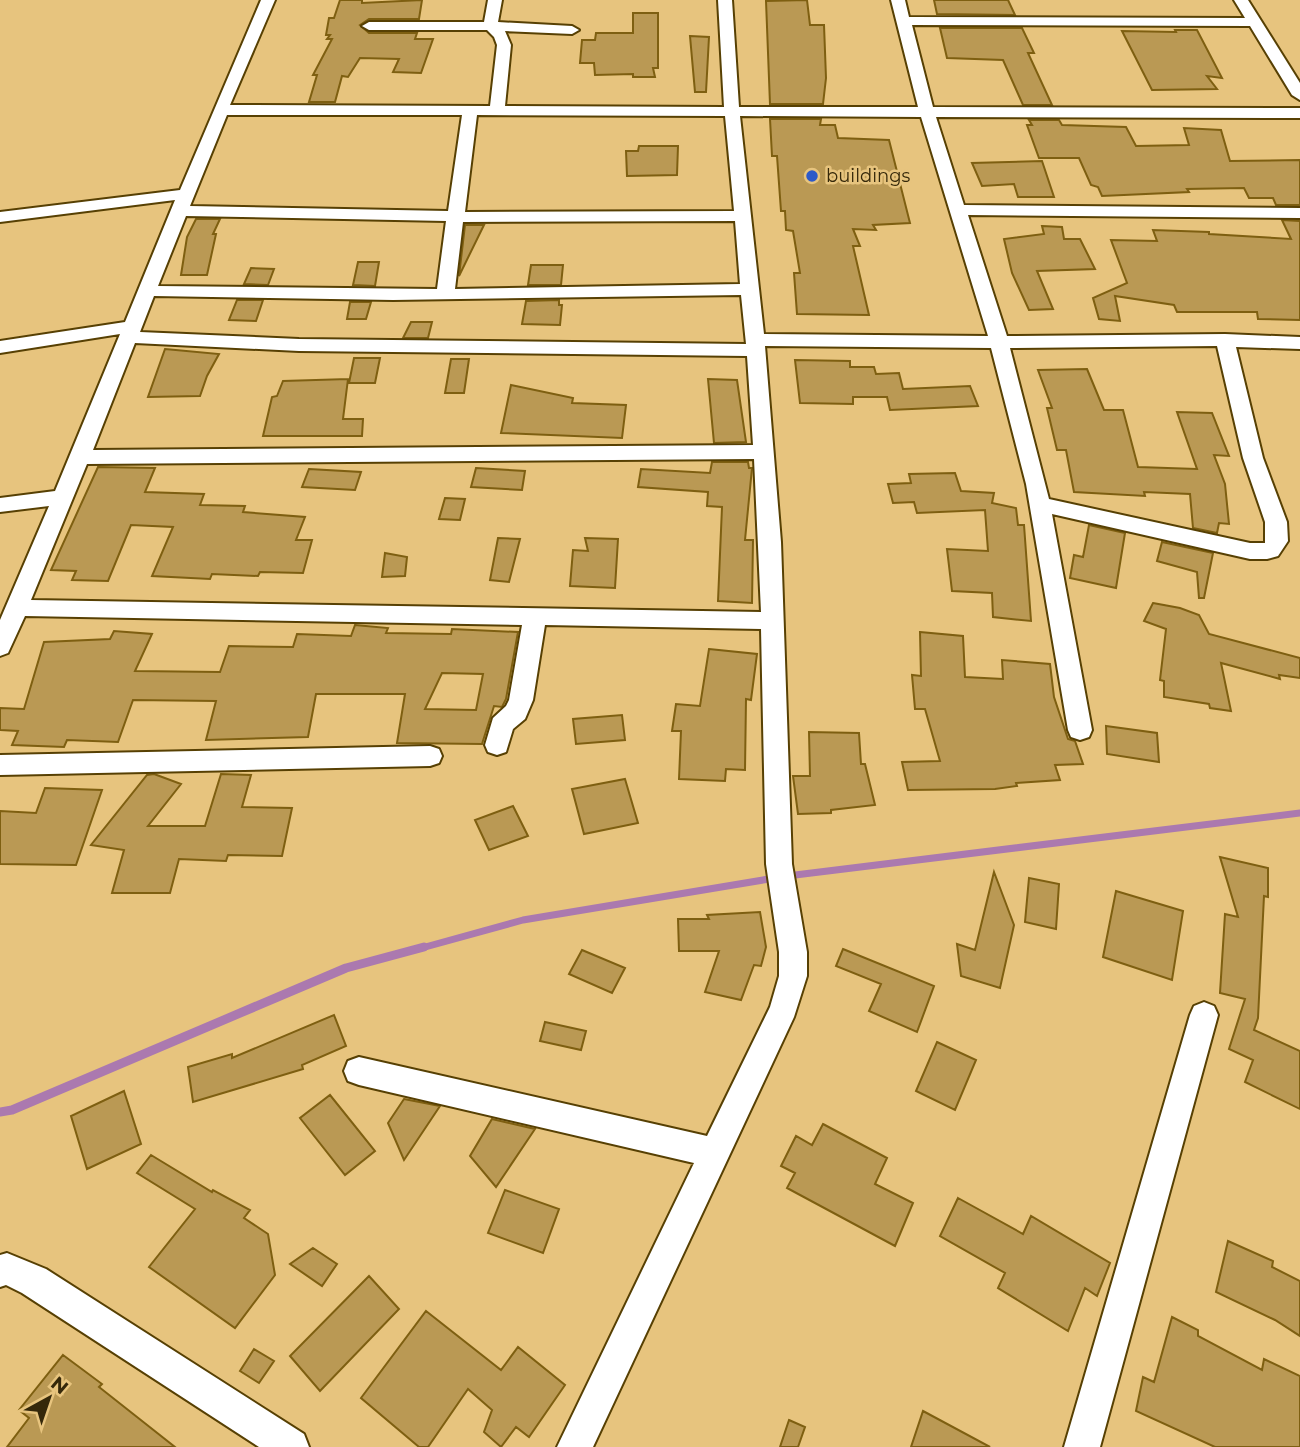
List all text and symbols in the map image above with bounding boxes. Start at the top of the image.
place label: buildings [826,165,911,187]
marker: buildings [804,168,820,184]
north arrow [14,1363,84,1433]
text: N [46,1372,73,1399]

